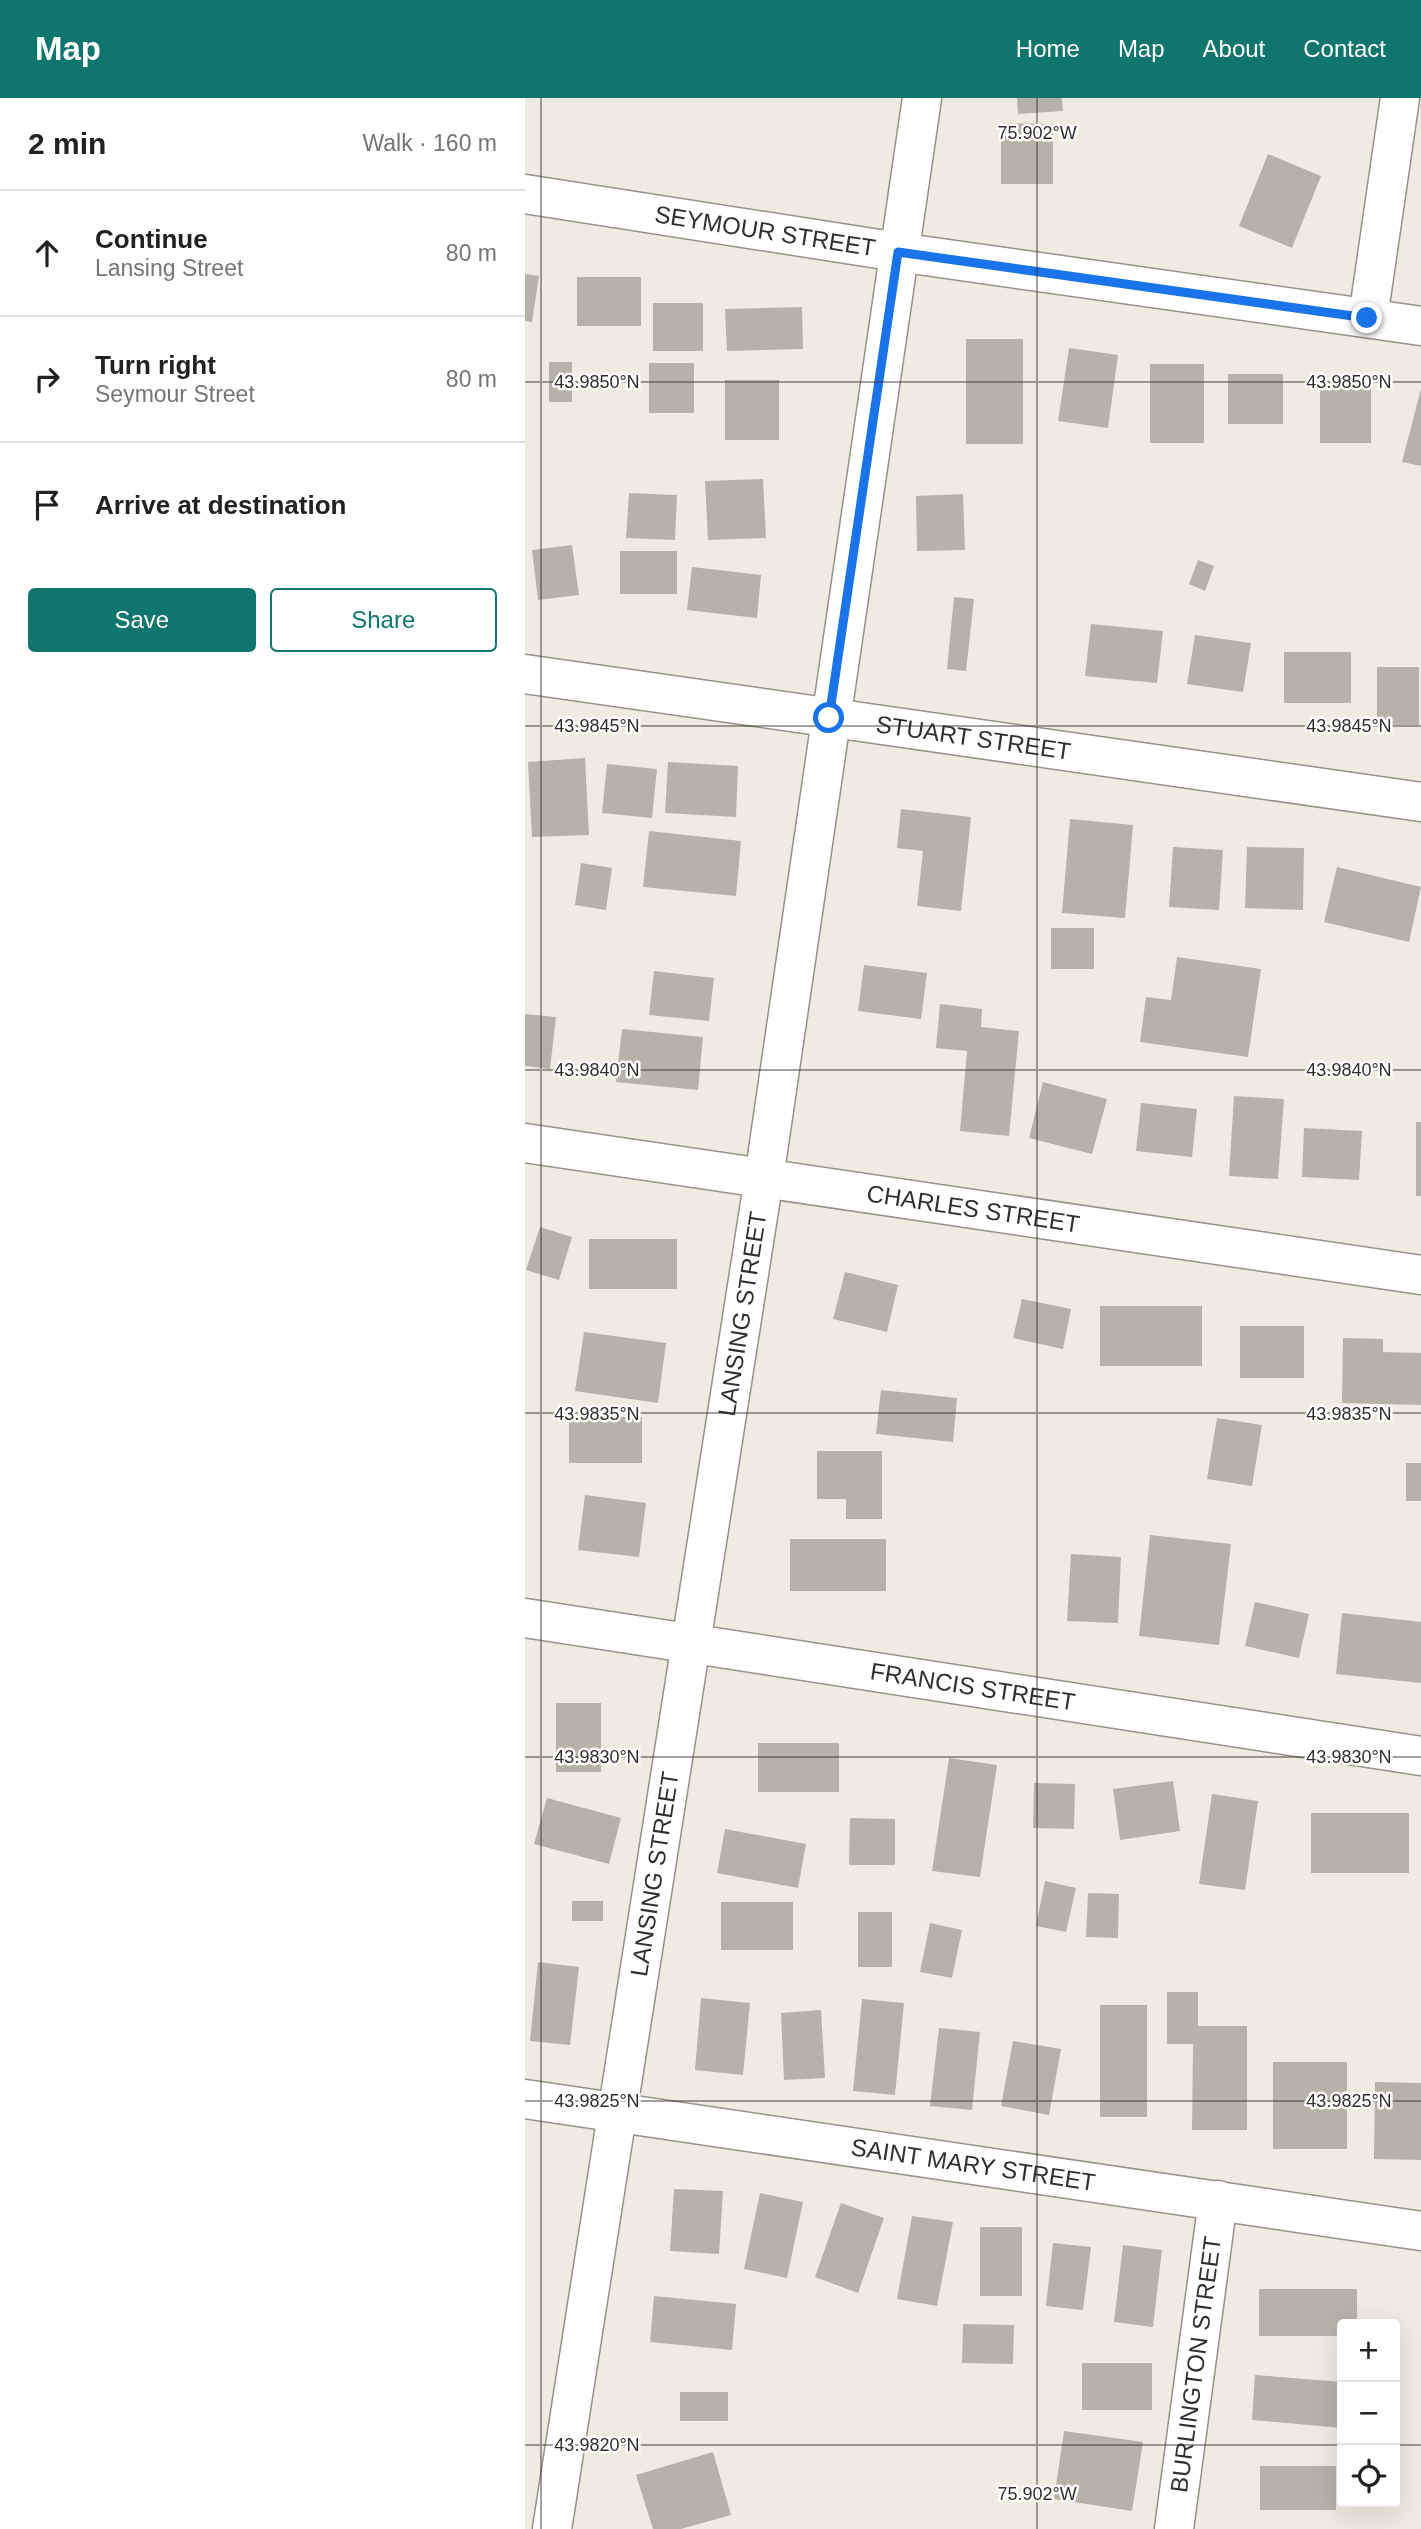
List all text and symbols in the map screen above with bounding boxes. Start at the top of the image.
text: Map [35,30,101,67]
text: Home [1016,35,1080,62]
text: Map [1118,35,1165,62]
text: About [1203,35,1265,62]
text: Contact [1303,35,1386,62]
text: 75.902°W [997,123,1077,143]
text: 2 min [28,127,106,160]
text: Walk · 160 m [362,130,497,156]
street label: SEYMOUR STREET [653,200,878,261]
text: Continue [95,224,208,254]
icon: ahead [28,234,66,272]
text: 80 m [446,240,497,266]
text: Lansing Street [95,255,243,281]
route end [1351,302,1382,333]
text: Turn right [95,350,216,380]
icon: right [28,360,66,398]
text: 80 m [446,366,497,392]
text: 43.9850°N [554,372,640,392]
text: 43.9850°N [1306,372,1392,392]
text: Seymour Street [95,381,255,407]
icon: arrive [28,486,66,524]
text: Arrive at destination [95,490,346,520]
button: Save [28,588,256,652]
button: Share [270,588,497,652]
route start [813,702,844,733]
street label: STUART STREET [874,710,1073,765]
text: 43.9845°N [554,716,640,736]
text: 43.9845°N [1306,716,1392,736]
text: 43.9840°N [554,1060,640,1080]
text: 43.9840°N [1306,1060,1392,1080]
street label: CHARLES STREET [865,1180,1082,1238]
street label: LANSING STREET [713,1209,772,1418]
text: 43.9835°N [554,1404,640,1424]
text: 43.9835°N [1306,1404,1392,1424]
street label: FRANCIS STREET [869,1657,1077,1716]
text: 43.9830°N [554,1747,640,1767]
text: 43.9830°N [1306,1747,1392,1767]
street label: LANSING STREET [625,1769,684,1978]
text: 43.9825°N [554,2091,640,2111]
text: 43.9825°N [1306,2091,1392,2111]
street label: SAINT MARY STREET [849,2133,1098,2196]
street label: BURLINGTON STREET [1165,2234,1226,2494]
map controls [1337,2319,1400,2508]
button: + [1337,2319,1400,2382]
button: − [1337,2382,1400,2445]
text: 43.9820°N [554,2435,640,2455]
button: locate [1337,2445,1400,2508]
text: 75.902°W [997,2484,1077,2504]

